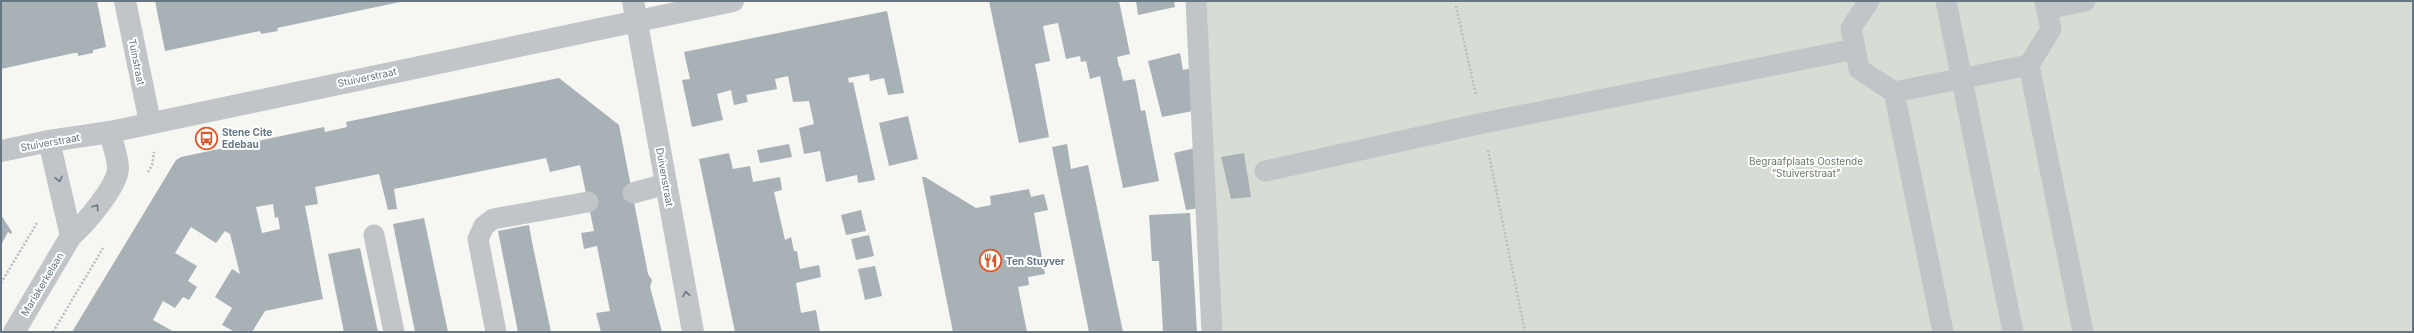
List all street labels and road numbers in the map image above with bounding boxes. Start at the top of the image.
street label: Tuinstraat [127,38,147,87]
street label: Stuiverstraat [336,65,398,89]
street label: Stuiverstraat [19,131,81,153]
street label: Duivenstraat [654,147,676,208]
street label: Mariakerkelaan [18,250,66,318]

